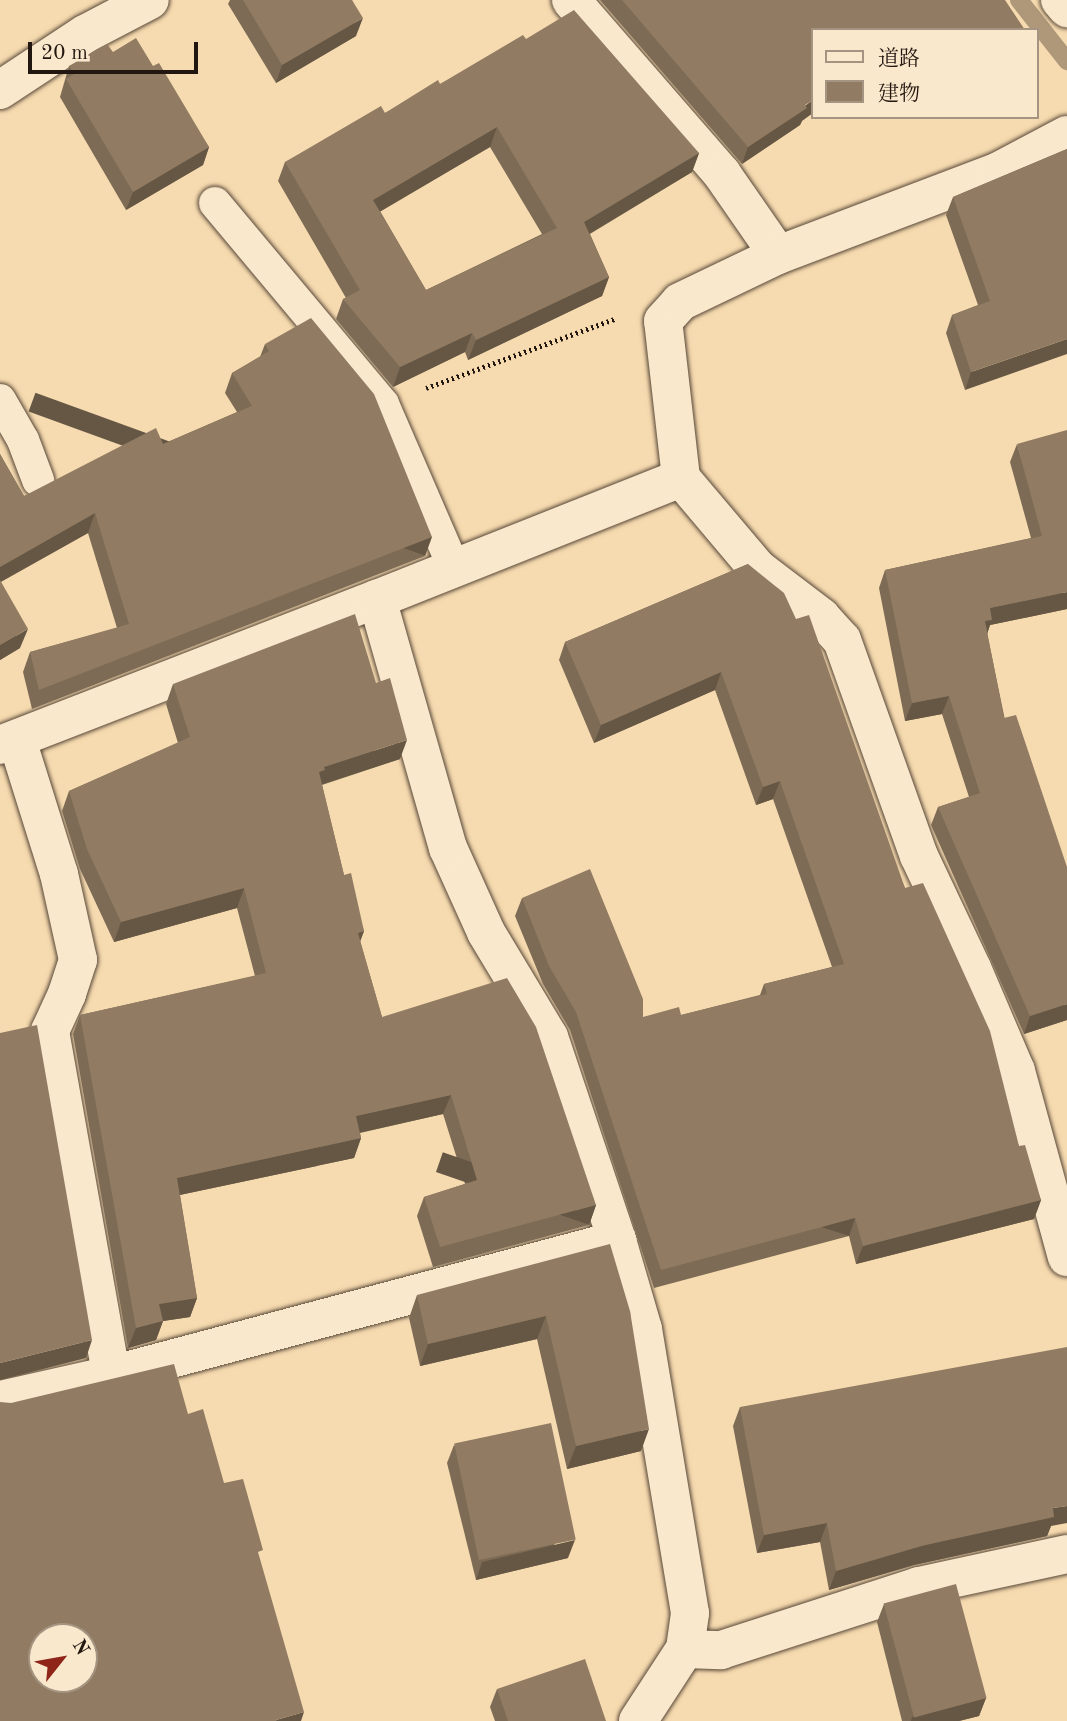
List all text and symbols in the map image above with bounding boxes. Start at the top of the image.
scale bar [32,28,201,72]
legend [811,28,1039,119]
text: 20 m [41,43,88,64]
text: 道路 [878,49,920,70]
text: 建物 [878,84,920,105]
north arrow [28,1623,98,1693]
text: N [68,1637,92,1659]

